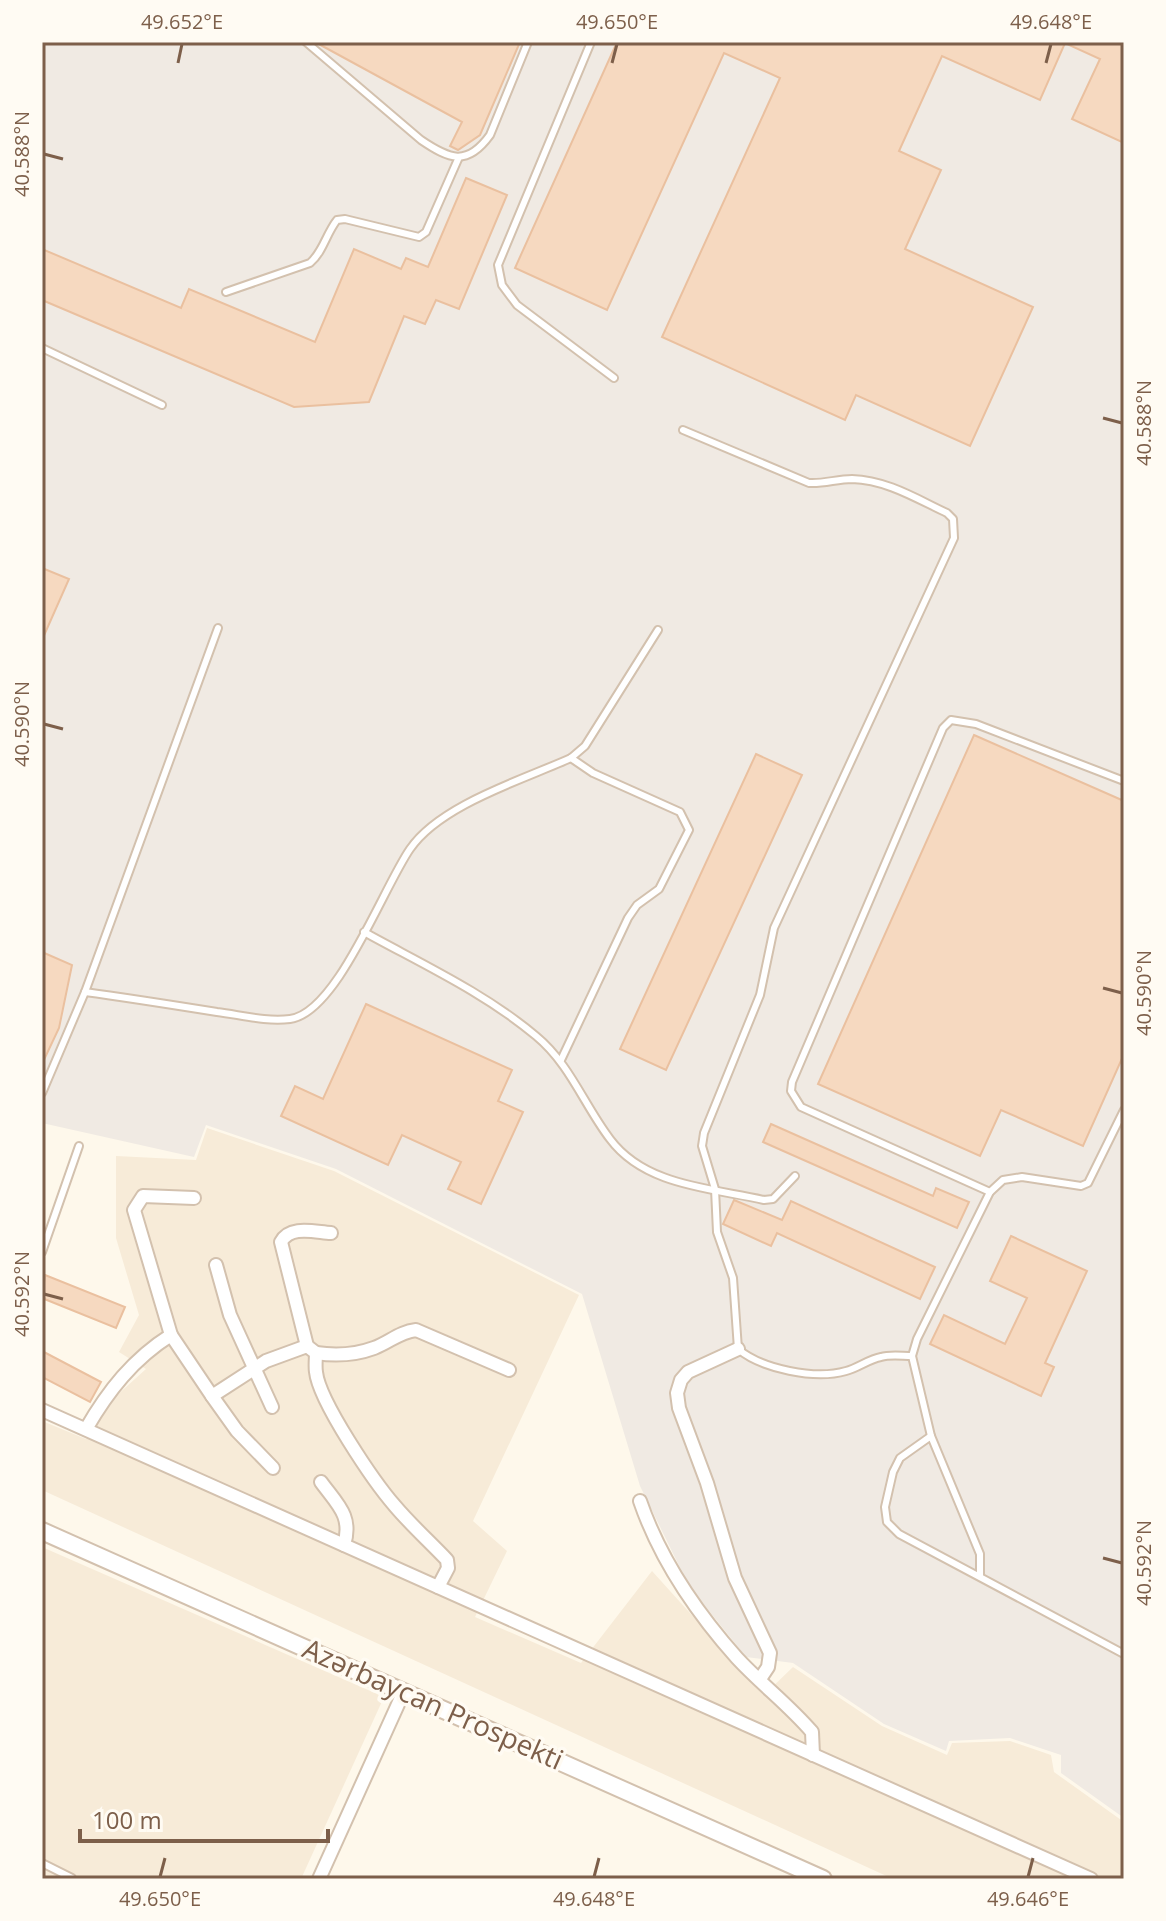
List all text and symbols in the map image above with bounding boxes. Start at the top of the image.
text: 49.652°E [141,8,223,35]
text: 49.650°E [576,8,658,35]
text: 49.648°E [1010,8,1092,35]
text: 40.588°N [8,111,35,197]
text: 40.588°N [1130,380,1157,466]
text: 40.590°N [8,681,35,767]
text: 40.590°N [1130,950,1157,1036]
text: 40.592°N [8,1251,35,1337]
text: 40.592°N [1130,1520,1157,1606]
street label: Azərbaycan Prospekti [297,1629,570,1778]
scale bar [80,1793,328,1843]
text: 100 m [92,1803,162,1836]
text: 49.650°E [119,1885,201,1912]
text: 49.648°E [553,1885,635,1912]
text: 49.646°E [987,1885,1069,1912]

